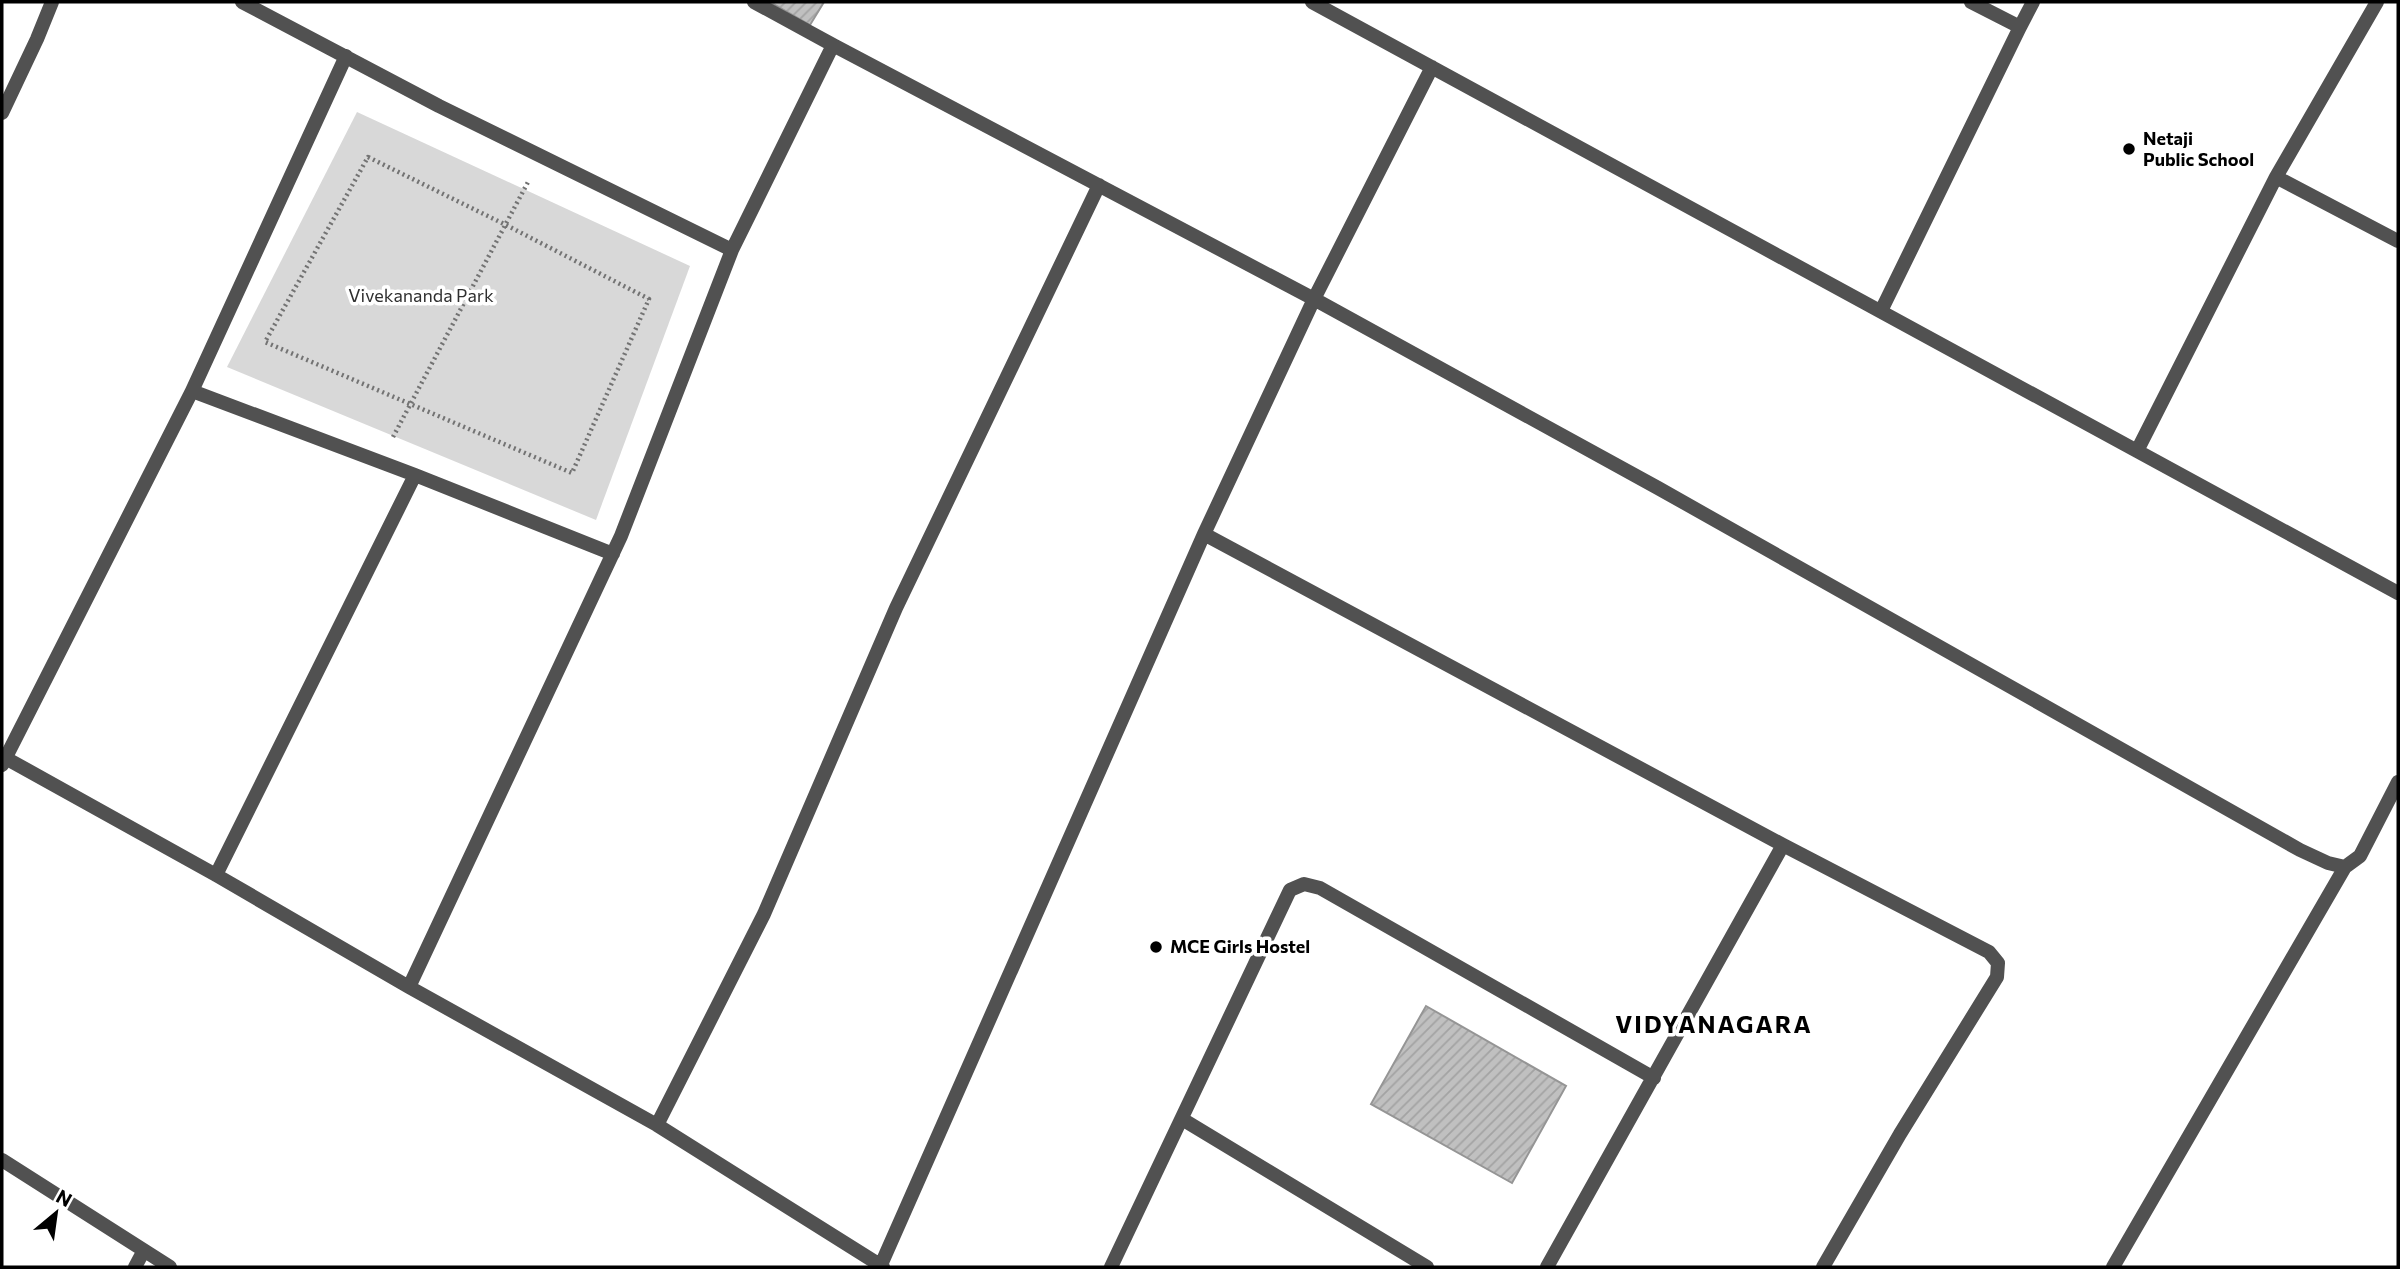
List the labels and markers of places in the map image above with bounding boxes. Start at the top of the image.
place label: Netaji Public School [2143,127,2254,170]
marker: Netaji Public School [2121,141,2137,157]
place label: MCE Girls Hostel [1170,935,1310,957]
marker: MCE Girls Hostel [1148,939,1164,955]

